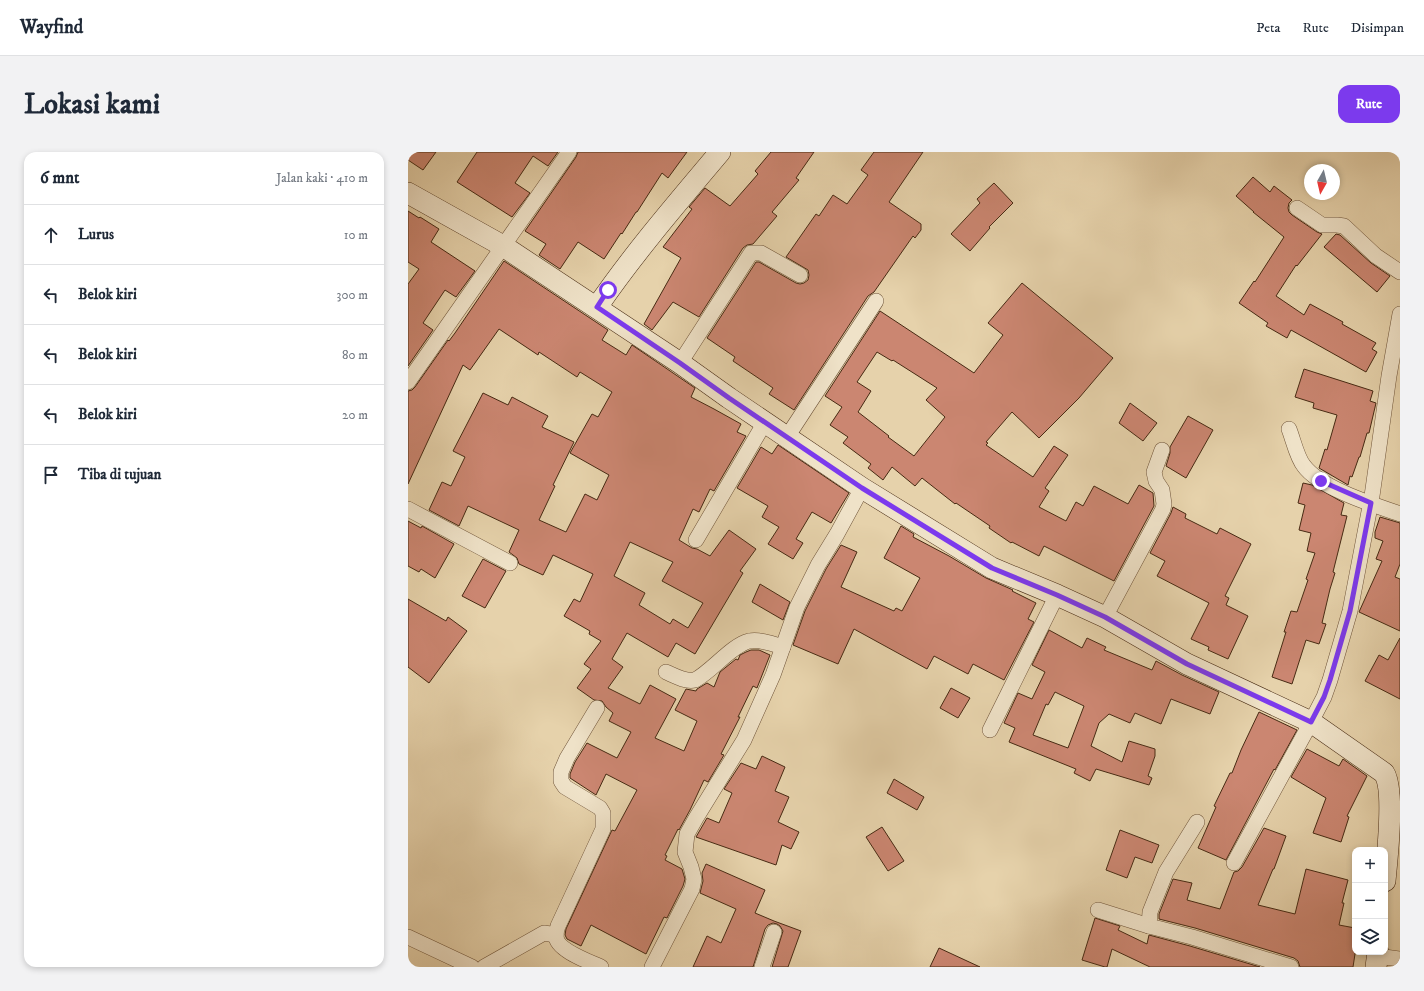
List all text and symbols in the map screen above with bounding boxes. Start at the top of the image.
text: Wayfind [20,16,83,39]
text: Peta [1256,19,1281,37]
text: Rute [1303,19,1329,37]
text: Disimpan [1351,19,1404,37]
button: Rute [1338,85,1400,123]
text: Lokasi kami [24,87,160,122]
north arrow [1304,164,1340,200]
text: 6 mnt [40,167,80,189]
text: Jalan kaki · 410 m [276,170,368,186]
icon: ahead [40,224,62,246]
text: Lurus [78,225,114,244]
text: 10 m [344,227,368,243]
route start [599,281,617,299]
icon: left [40,284,62,306]
text: Belok kiri [78,285,137,304]
text: 300 m [337,287,368,303]
icon: left [40,344,62,366]
text: Belok kiri [78,345,137,364]
text: 80 m [342,347,368,363]
icon: left [40,404,62,426]
text: Belok kiri [78,405,137,424]
text: 20 m [342,407,368,423]
icon: arrive [40,464,62,486]
text: Tiba di tujuan [78,465,161,484]
route end [1312,472,1330,490]
map controls [1352,847,1388,955]
button: + [1352,847,1388,883]
button: − [1352,883,1388,919]
button: layers [1352,919,1388,955]

